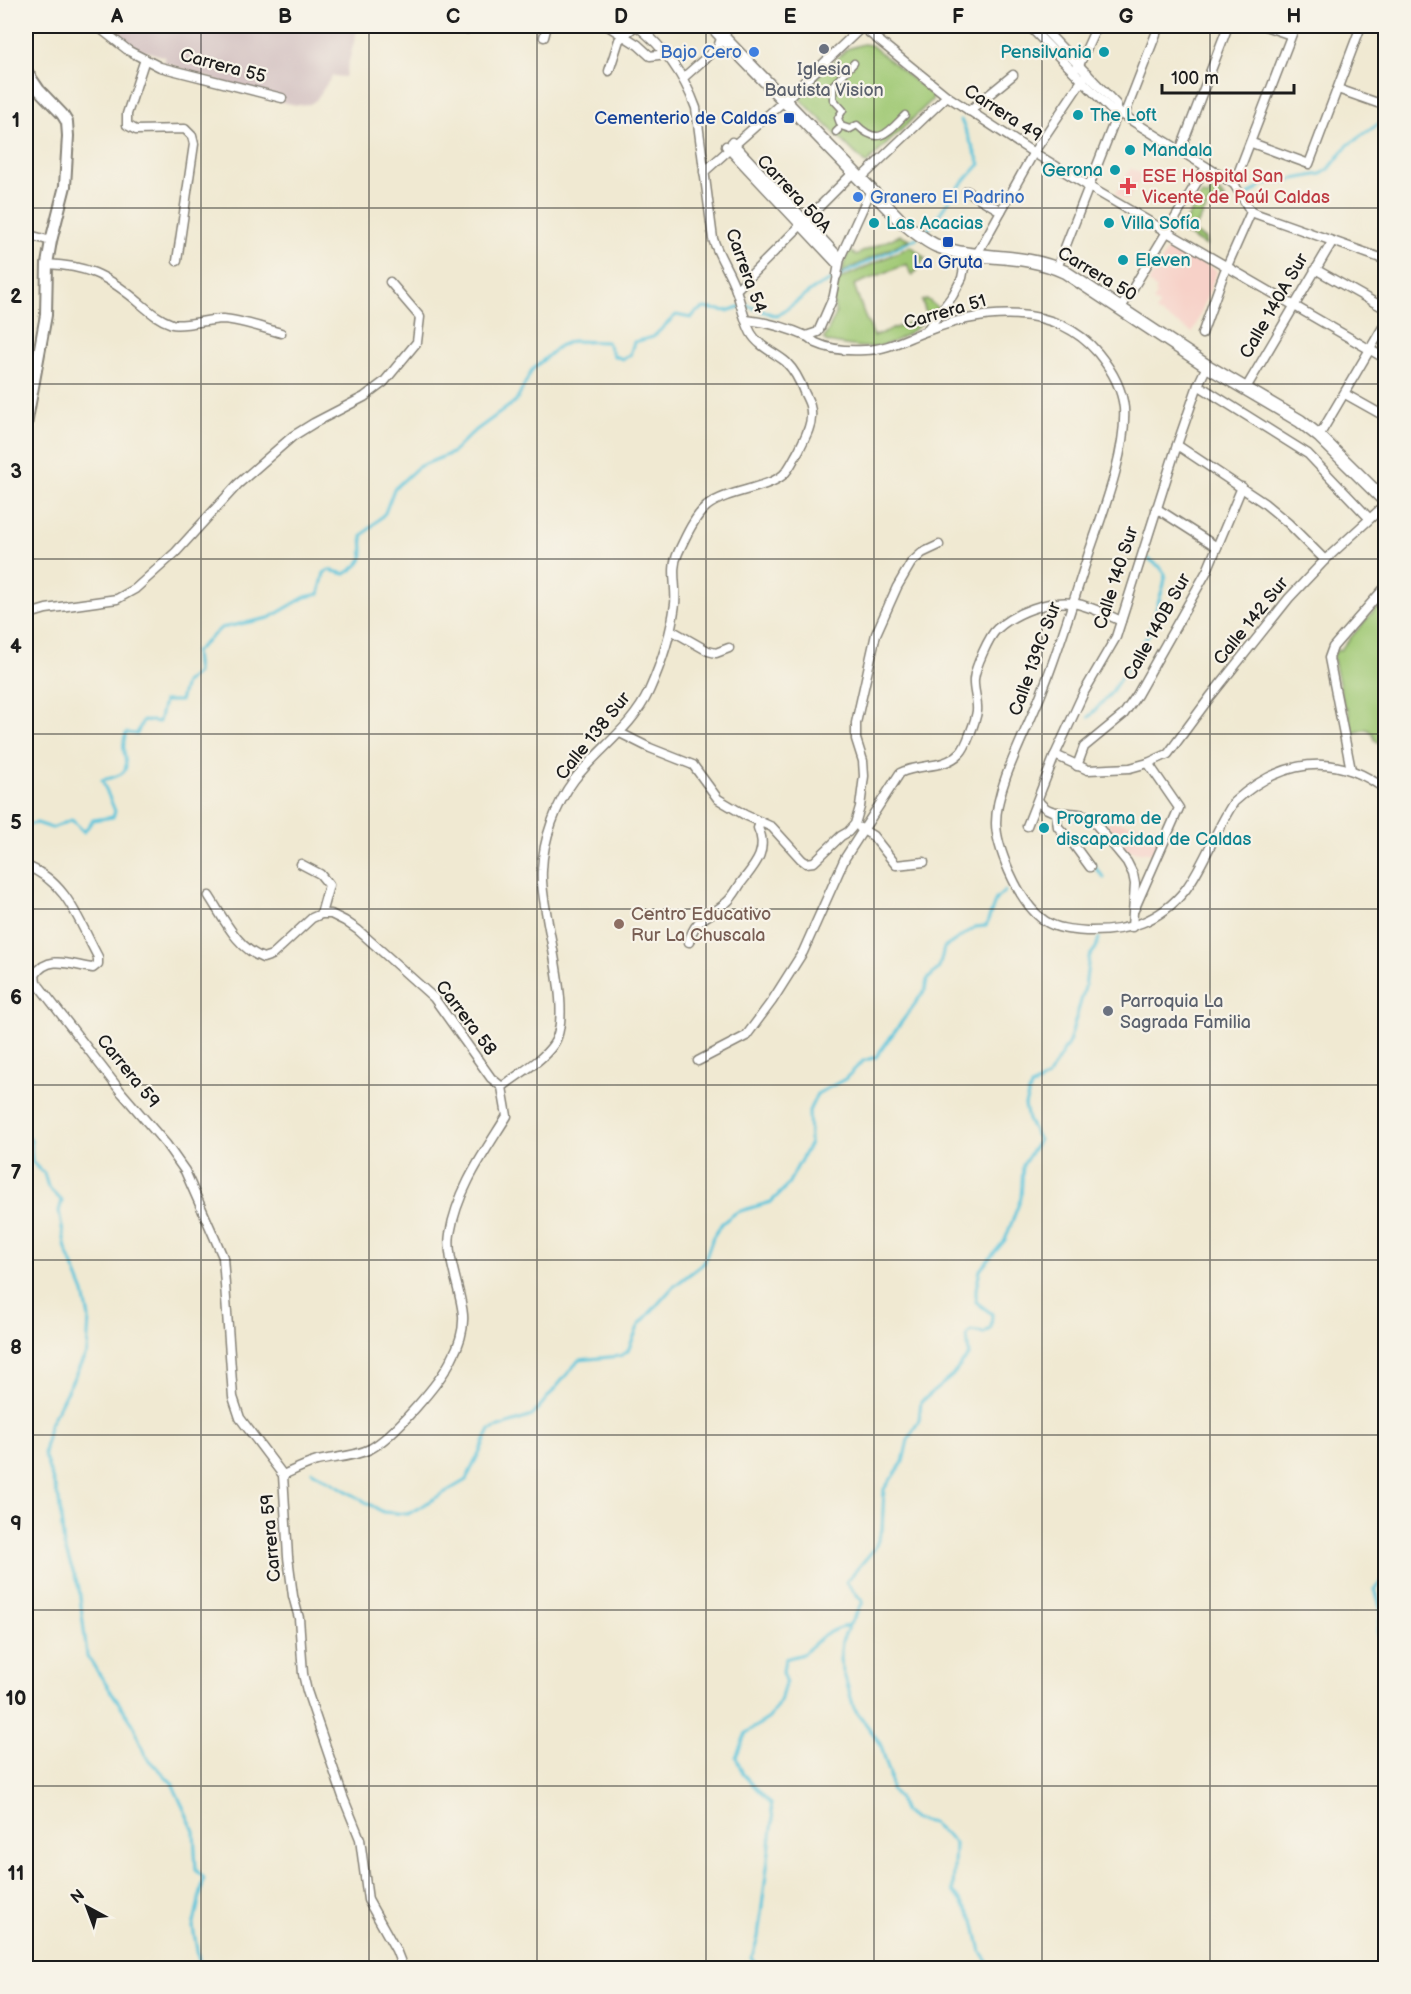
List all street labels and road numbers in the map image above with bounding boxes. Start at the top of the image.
street label: Carrera 55 [178,44,268,88]
street label: Carrera 49 [960,80,1046,146]
street label: Carrera 50A [752,150,836,238]
street label: Carrera 54 [721,226,771,316]
street label: Carrera 50 [1054,242,1140,306]
street label: Calle 140A Sur [1235,249,1313,362]
street label: Carrera 51 [901,290,989,334]
street label: Calle 140 Sur [1090,523,1143,632]
street label: Calle 140B Sur [1119,569,1195,684]
street label: Calle 142 Sur [1209,572,1293,669]
street label: Calle 139C Sur [1005,599,1065,719]
street label: Calle 138 Sur [551,687,635,784]
street label: Carrera 58 [431,976,501,1060]
street label: Carrera 59 [92,1030,164,1112]
street label: Carrera 59 [257,1493,285,1583]

